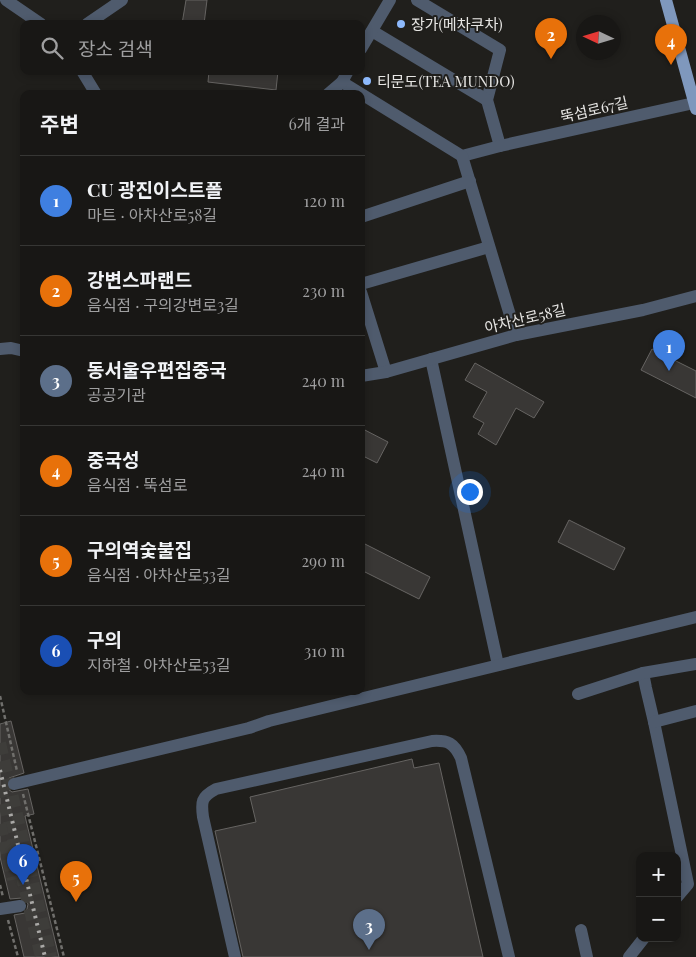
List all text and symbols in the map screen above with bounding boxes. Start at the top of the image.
place label: 장가(메차쿠차) [411,14,503,34]
north arrow [576,15,621,60]
marker: 장가(메차쿠차) [395,18,407,30]
pin: 2 [535,18,567,59]
search box [20,20,365,75]
pin: 4 [655,24,687,65]
icon: search [38,34,66,62]
text: 장소 검색 [78,35,153,61]
place label: 티문도(TEA MUNDO) [377,71,515,91]
marker: 티문도(TEA MUNDO) [361,75,373,87]
street label: 뚝섬로67길 [558,91,630,127]
text: 주변 [40,109,79,137]
text: 6개 결과 [289,113,345,134]
text: CU 광진이스트폴 [87,176,223,202]
text: 1 [53,190,59,211]
text: 120 m [304,190,345,211]
text: 마트 · 아차산로58길 [87,204,217,225]
text: 강변스파랜드 [87,266,192,292]
text: 2 [52,280,60,301]
text: 230 m [302,280,345,301]
text: 음식점 · 구의강변로3길 [87,294,239,315]
street label: 아차산로58길 [482,299,568,337]
pin: 1 [653,330,685,371]
text: 동서울우편집중국 [87,356,227,382]
text: 3 [52,370,60,391]
text: 240 m [302,370,345,391]
text: 공공기관 [87,384,146,405]
text: 중국성 [87,446,139,472]
text: 4 [52,460,60,481]
text: 240 m [302,460,345,481]
text: 음식점 · 뚝섬로 [87,474,188,495]
your location [457,479,483,505]
text: 구의역숯불집 [87,536,192,562]
text: 5 [52,550,60,571]
text: 290 m [301,550,345,571]
text: 음식점 · 아차산로53길 [87,564,231,585]
text: 구의 [87,626,122,652]
text: 6 [52,640,60,661]
text: 310 m [304,640,345,661]
text: 지하철 · 아차산로53길 [87,654,231,675]
pin: 6 [7,844,39,885]
map controls [636,852,681,942]
button: + [636,852,681,897]
pin: 5 [60,861,92,902]
button: − [636,897,681,942]
pin: 3 [353,909,385,950]

